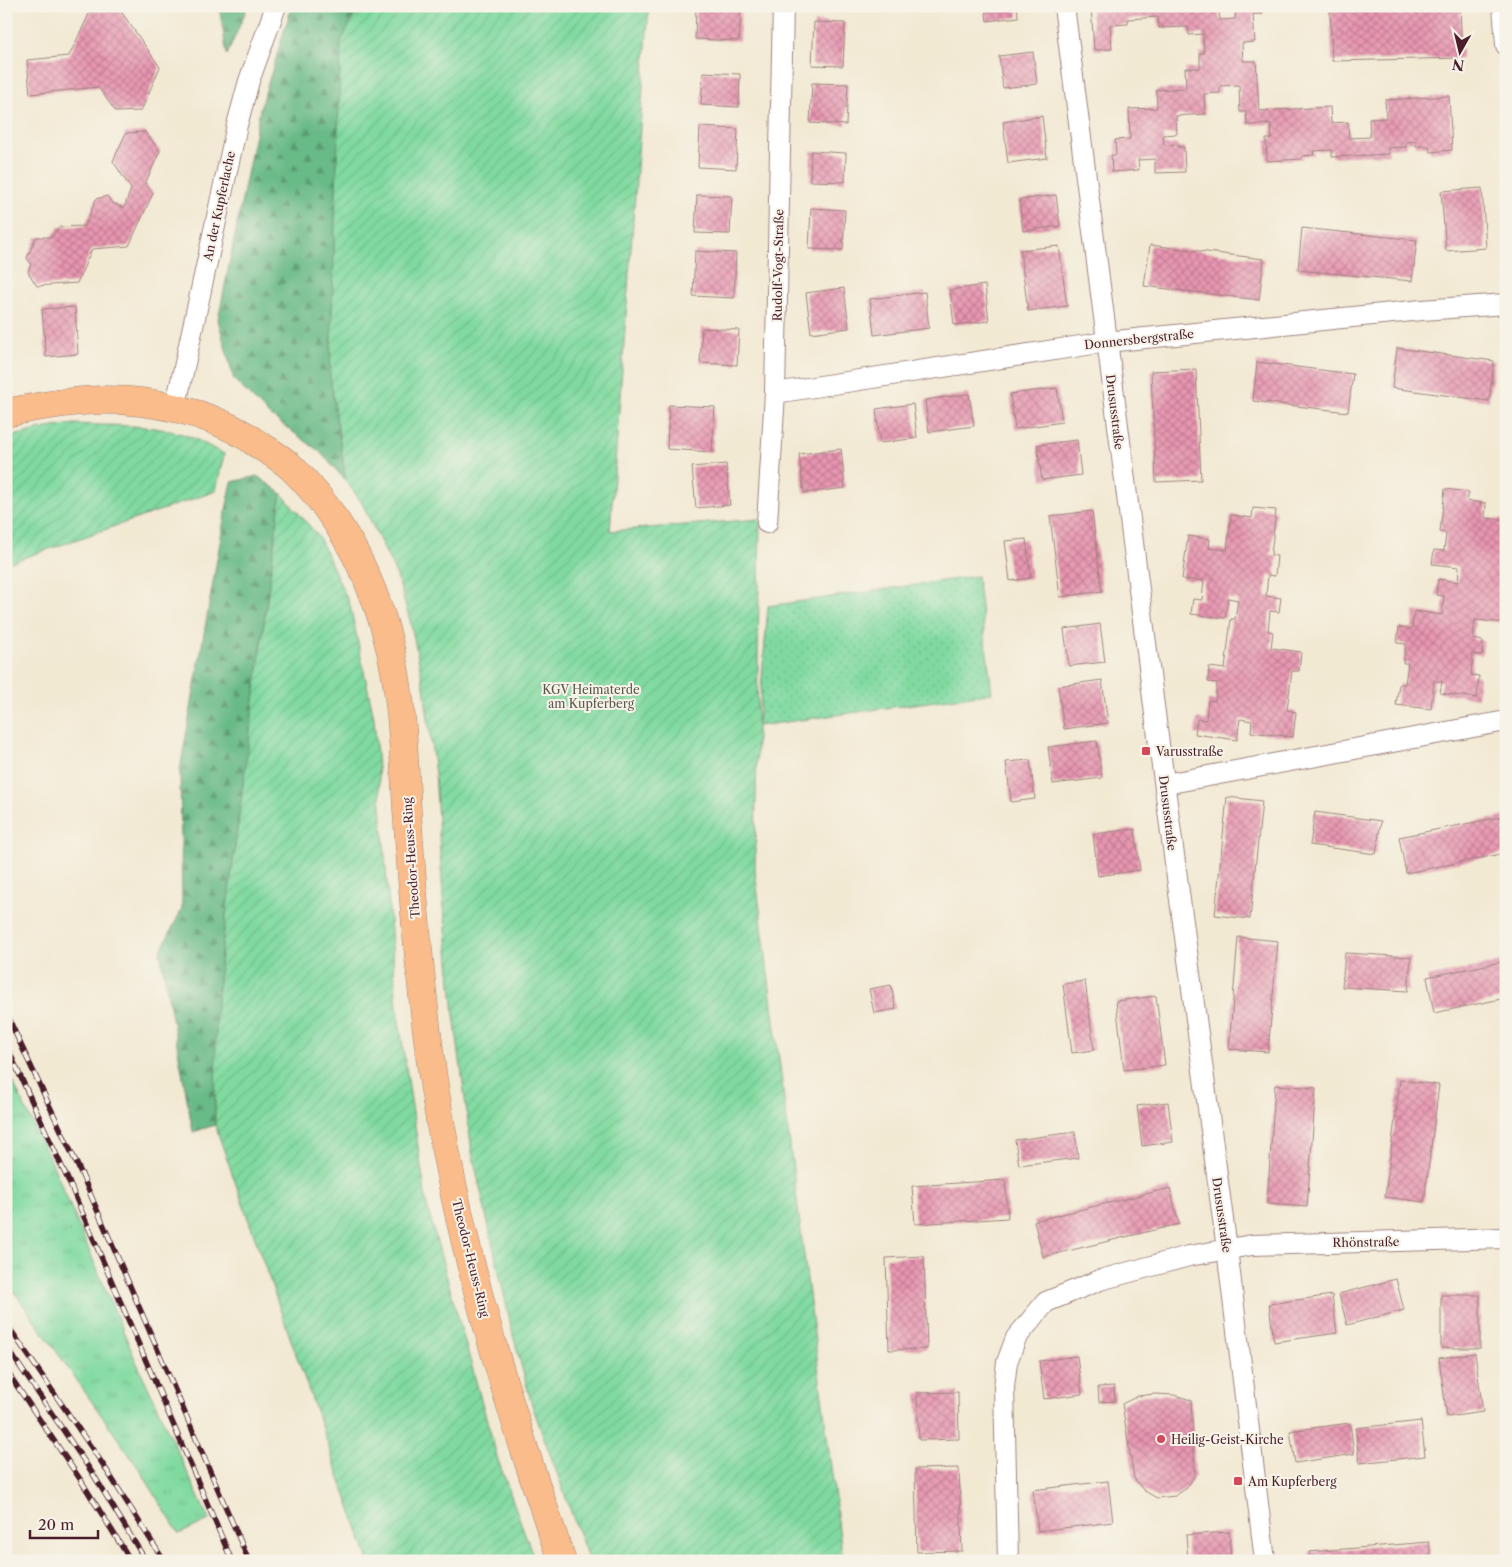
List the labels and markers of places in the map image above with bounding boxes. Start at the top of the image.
place label: Varusstraße [1155,744,1224,759]
marker: Varusstraße [1140,745,1152,757]
place label: Heilig-Geist-Kirche [1171,1432,1284,1447]
marker: Heilig-Geist-Kirche [1155,1433,1167,1445]
place label: Am Kupferberg [1247,1474,1337,1489]
marker: Am Kupferberg [1232,1475,1244,1487]

